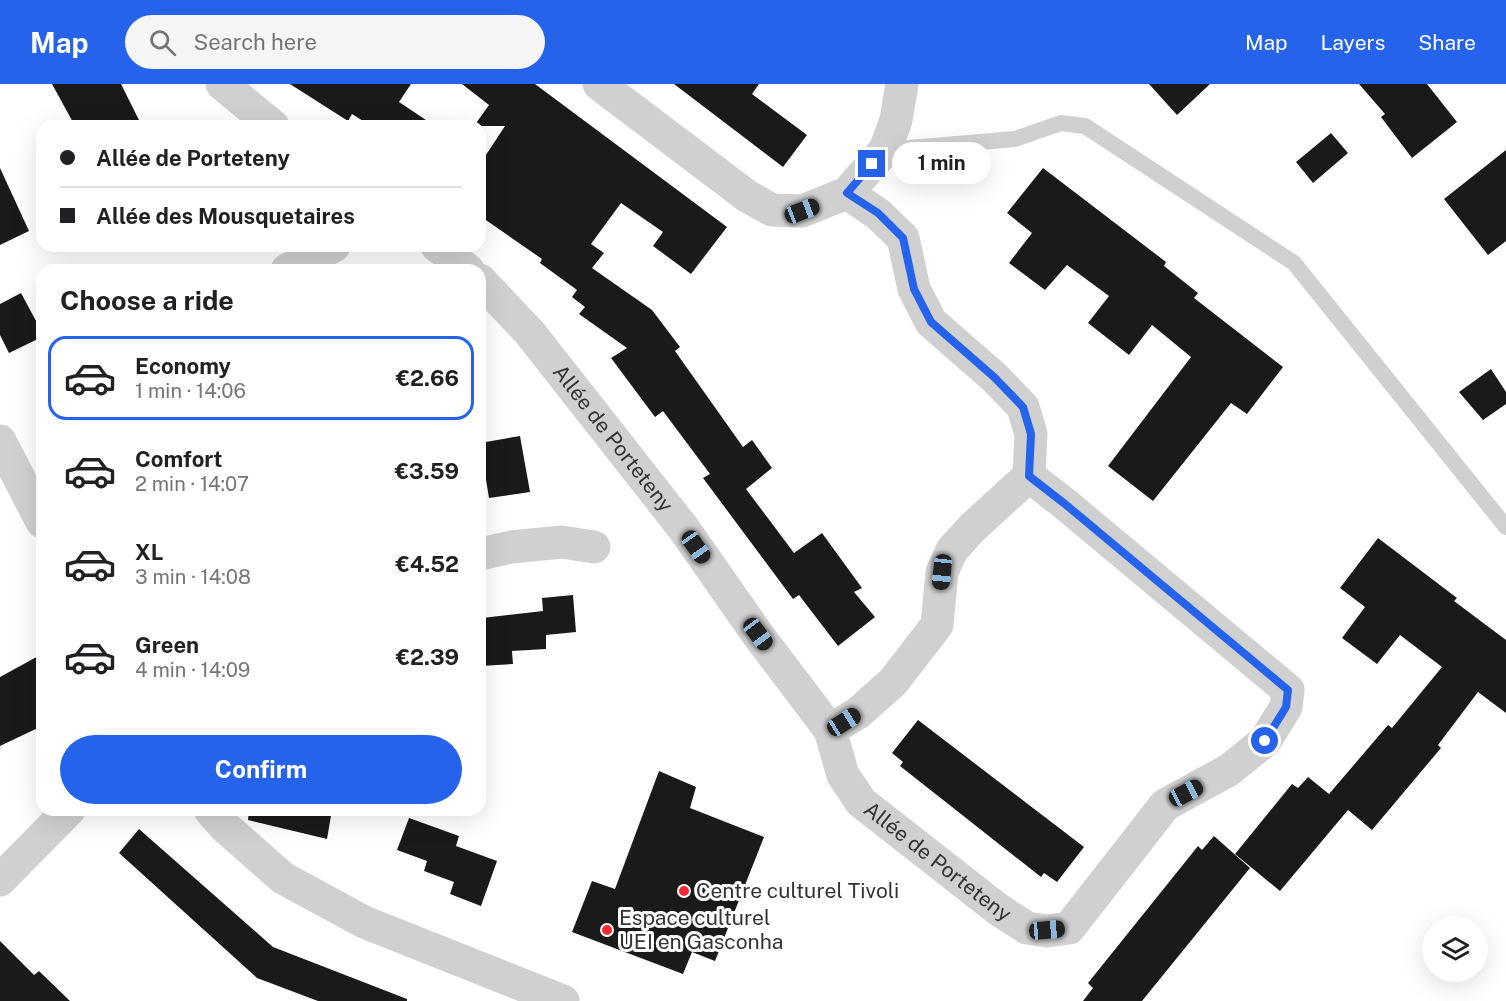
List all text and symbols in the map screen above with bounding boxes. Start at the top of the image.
search box [125,15,545,69]
text: Map [30,26,89,59]
icon: search [146,26,179,59]
text: Search here [194,29,317,55]
text: Map [1245,30,1288,55]
text: Layers [1321,30,1385,55]
text: Share [1418,30,1476,55]
callout: 1 min [893,143,992,185]
text: Allée de Porteteny [96,145,290,171]
route end [858,150,885,177]
text: 1 min [917,151,966,175]
car [782,196,822,226]
text: Allée des Mousquetaires [96,203,355,229]
text: Choose a ride [60,284,234,316]
icon: car [63,351,117,405]
text: Economy [135,353,231,379]
street label: Allée de Porteteny [548,360,679,517]
text: €2.66 [396,365,459,391]
text: 1 min · 14:06 [135,379,246,403]
icon: car [63,444,117,498]
text: Comfort [135,446,222,472]
text: €3.59 [395,458,459,484]
text: 2 min · 14:07 [135,472,249,496]
car [678,527,714,567]
icon: car [63,537,117,591]
text: XL [135,539,163,565]
text: €4.52 [395,551,459,577]
car [931,553,953,591]
text: 3 min · 14:08 [135,565,251,589]
car [740,614,776,654]
icon: car [63,630,117,684]
text: Green [135,632,199,658]
text: €2.39 [396,644,459,670]
text: 4 min · 14:09 [135,658,250,682]
car [824,705,864,739]
route start [1251,727,1278,754]
button: Confirm [60,735,462,804]
car [1166,777,1206,809]
street label: Allée de Porteteny [859,796,1016,926]
place label: Centre culturel Tivoli [696,878,899,903]
marker: Centre culturel Tivoli [677,884,691,898]
place label: Espace culturel UEI en Gasconha [619,905,783,954]
map controls [1422,916,1488,982]
button: layers [1422,916,1488,982]
car [1028,919,1066,941]
marker: Espace culturel UEI en Gasconha [600,923,614,937]

